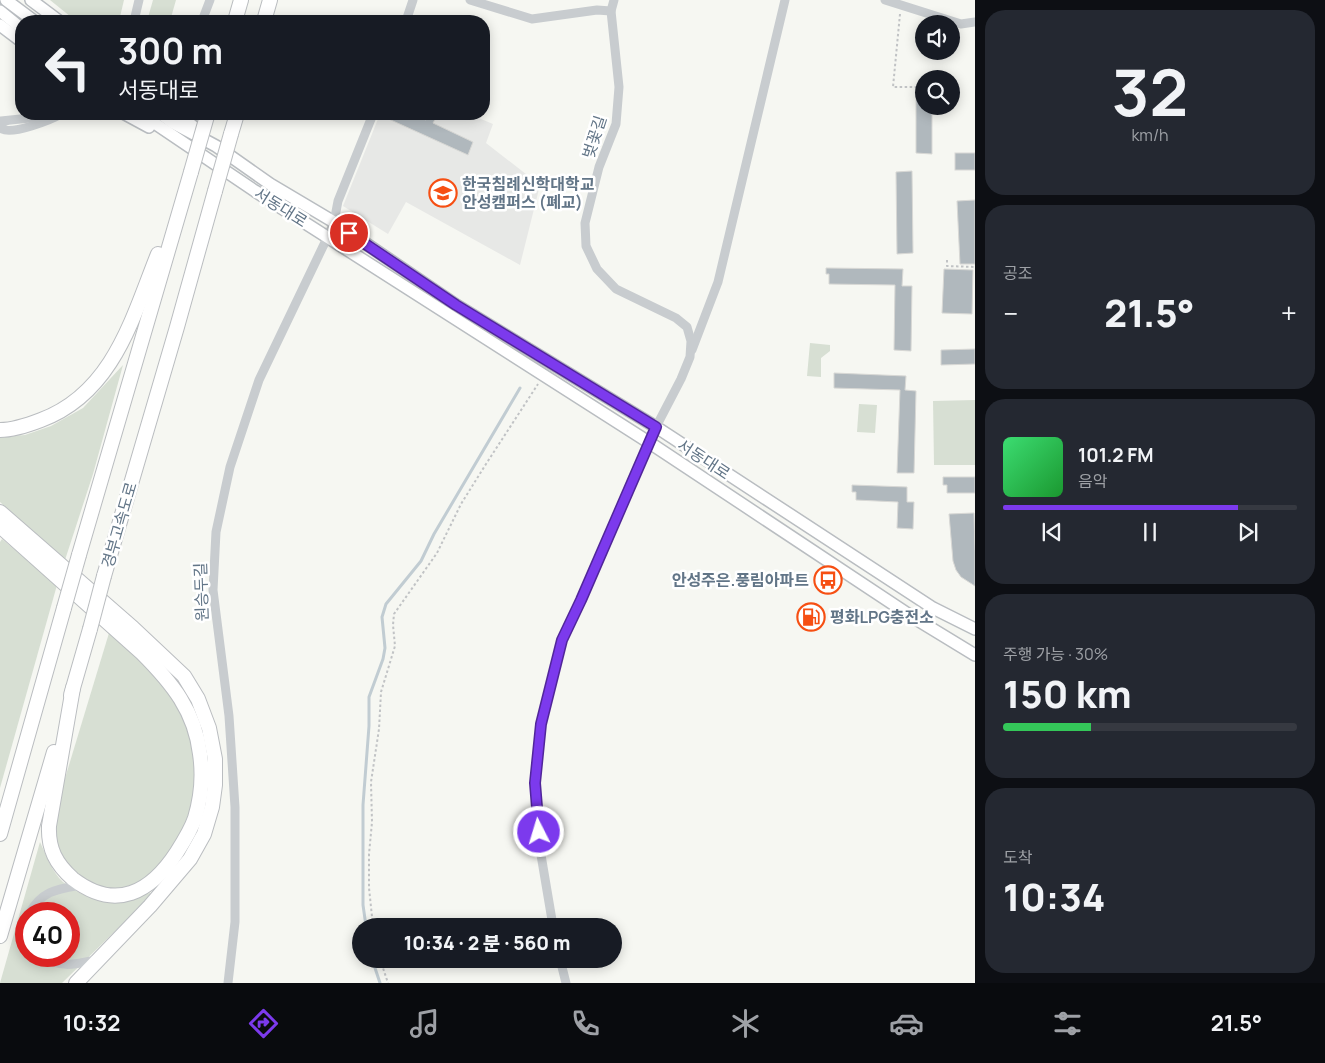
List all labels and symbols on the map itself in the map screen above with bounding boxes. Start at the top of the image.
street label: 벚꽃길 [577,113,611,161]
place label: 한국침례신학대학교 안성캠퍼스 (폐교) [462,173,595,213]
school or university icon: 한국침례신학대학교 안성캠퍼스 (폐교) [428,178,458,208]
street label: 서동대로 [250,182,312,232]
pin [328,212,370,254]
street label: 서동대로 [673,434,735,484]
street label: 경부고속도로 [96,479,142,570]
street label: 원승두길 [189,562,213,622]
bus stop icon: 안성주은.풍림아파트 [813,565,843,595]
place label: 안성주은.풍림아파트 [672,569,809,591]
fuel station icon: 평화LPG충전소 [796,602,826,632]
place label: 평화LPG충전소 [830,606,934,628]
position arrow [512,805,564,857]
speed limit sign: 40 [15,902,80,967]

